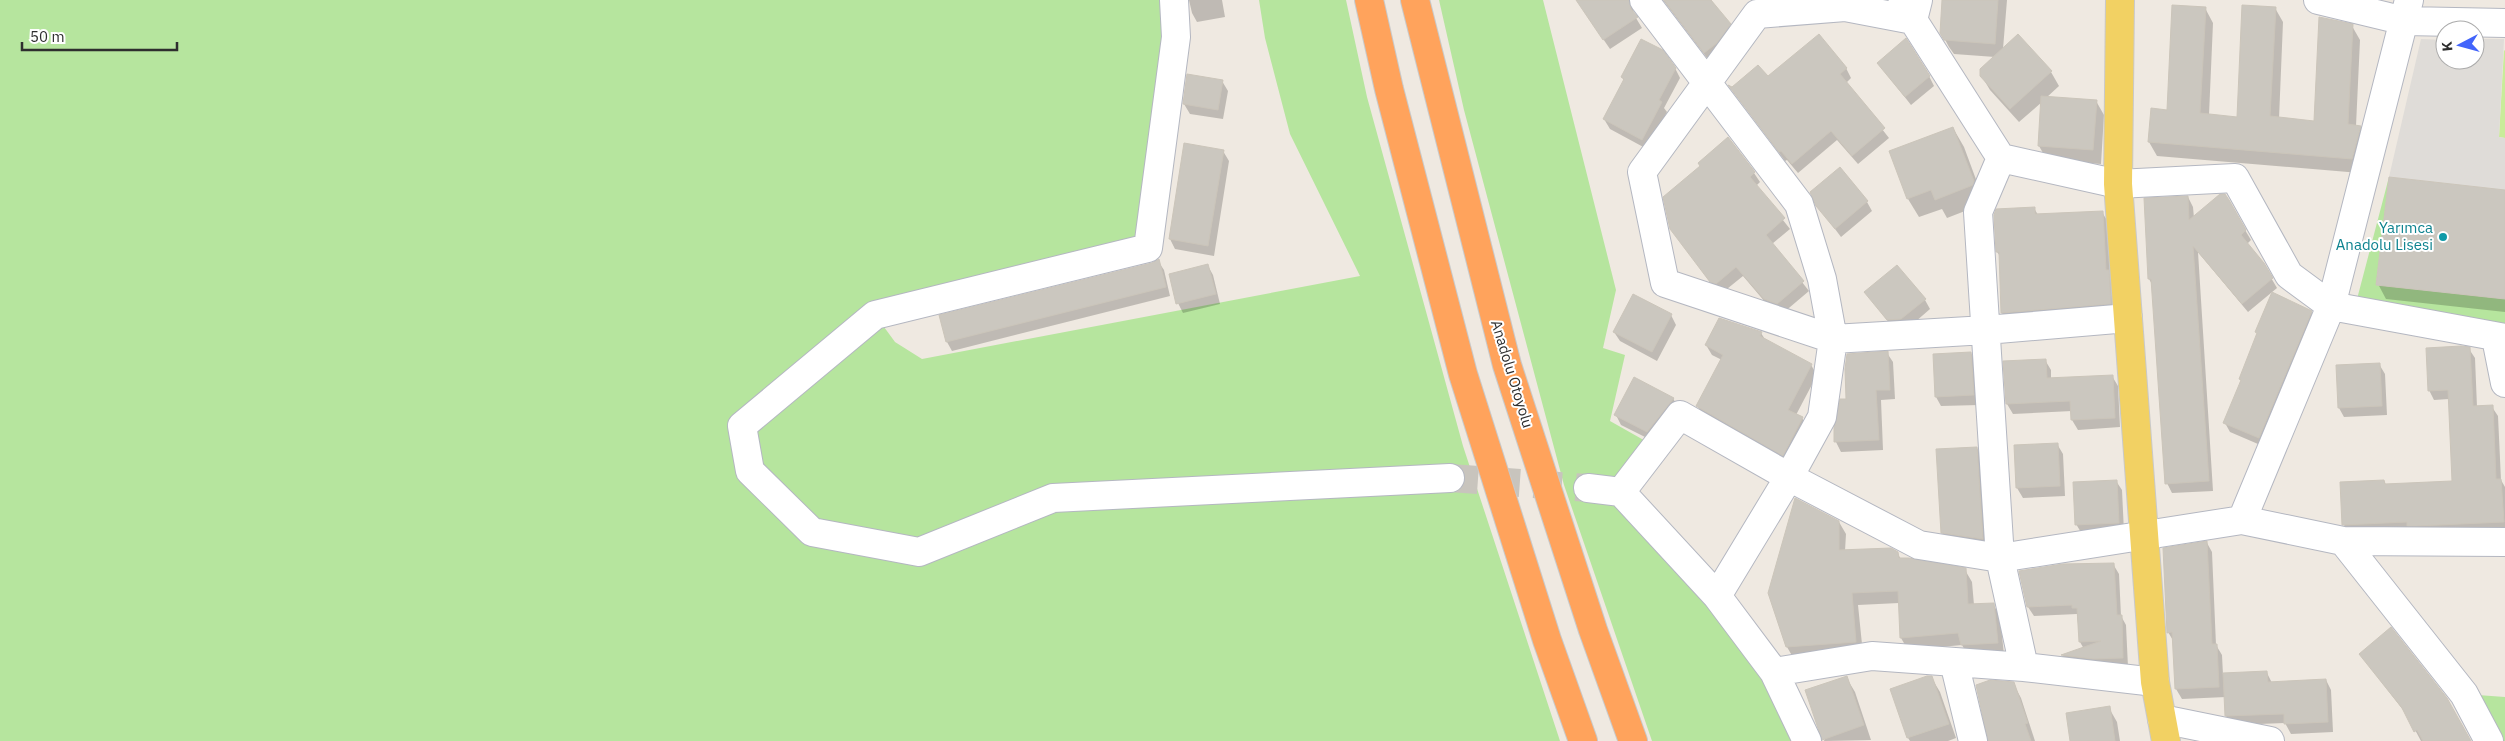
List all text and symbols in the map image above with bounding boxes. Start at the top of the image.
scale bar [22,20,178,52]
north arrow [2435,20,2485,70]
text: 50 m [30,27,65,46]
text: K [2438,40,2457,52]
place label: Yarımca Anadolu Lisesi [2336,218,2433,254]
marker: Yarımca Anadolu Lisesi [2437,231,2449,243]
street label: Anadolu Otoyolu [1487,318,1538,430]

